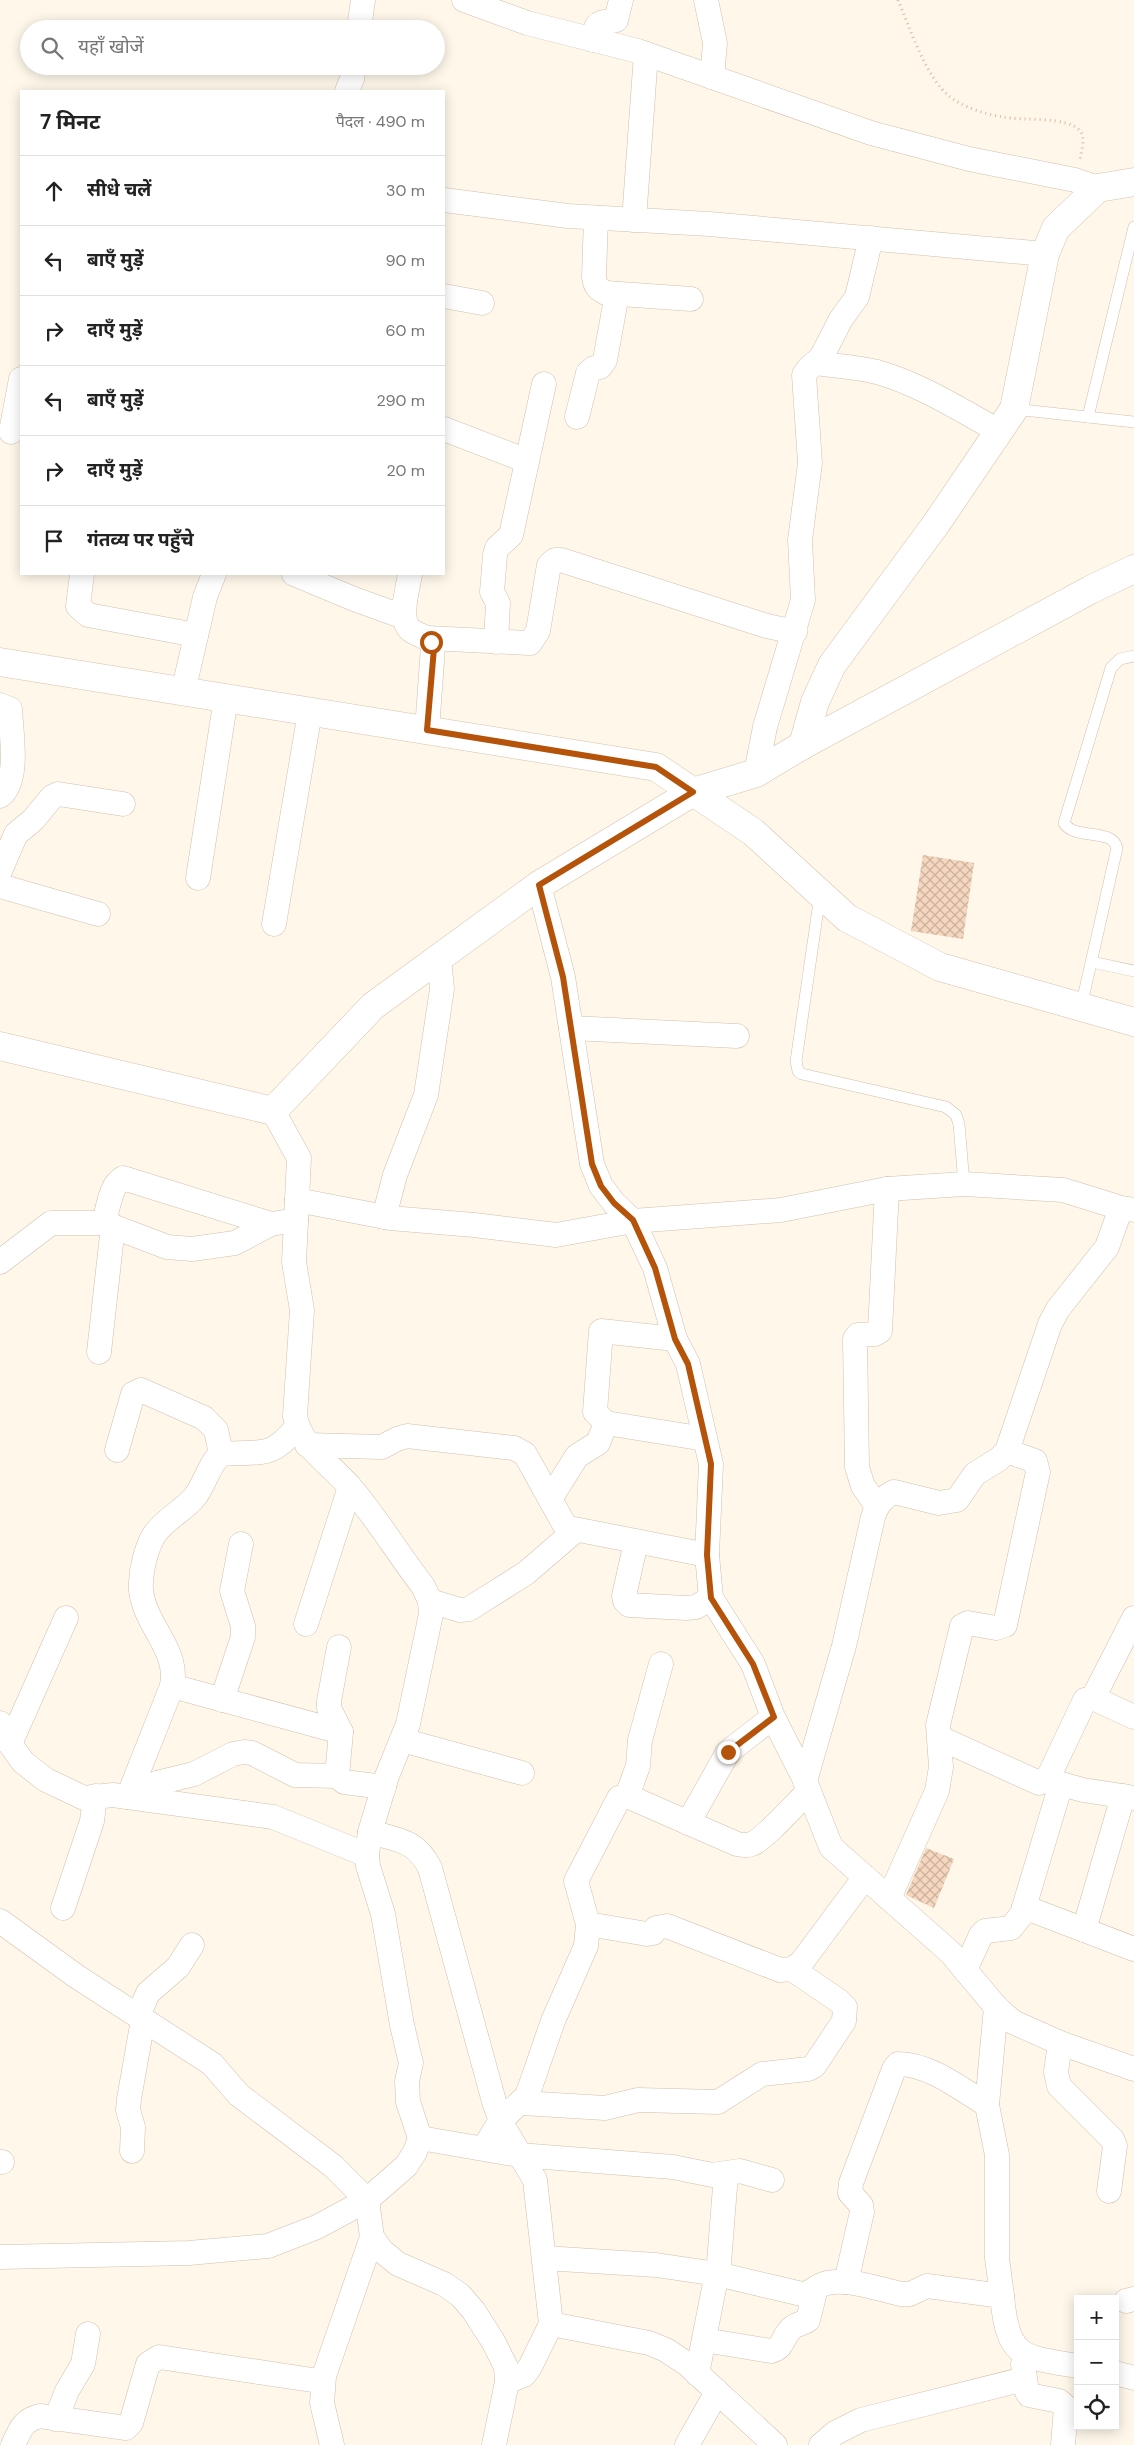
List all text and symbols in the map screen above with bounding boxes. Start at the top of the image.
search box [20,20,445,75]
icon: search [38,34,66,62]
text: यहाँ खोजें [78,34,144,59]
text: 7 मिनट [40,108,100,136]
text: पैदल · 490 m [336,111,425,132]
icon: ahead [40,177,68,205]
text: सीधे चलें [87,177,151,202]
text: 30 m [386,180,425,201]
icon: left [40,247,68,275]
text: बाएँ मुड़ें [87,247,144,272]
text: 90 m [385,250,425,271]
icon: right [40,317,68,345]
text: दाएँ मुड़ें [87,317,142,342]
text: 60 m [385,320,425,341]
icon: left [40,387,68,415]
text: बाएँ मुड़ें [87,387,144,412]
text: 290 m [376,390,425,411]
icon: right [40,457,68,485]
text: दाएँ मुड़ें [87,457,142,482]
text: 20 m [386,460,425,481]
icon: arrive [40,527,68,555]
text: गंतव्य पर पहुँचे [87,527,194,552]
route start [420,631,443,654]
route end [717,1741,740,1764]
map controls [1074,2295,1119,2430]
button: + [1074,2295,1119,2340]
button: − [1074,2340,1119,2385]
button: locate [1074,2385,1119,2430]

